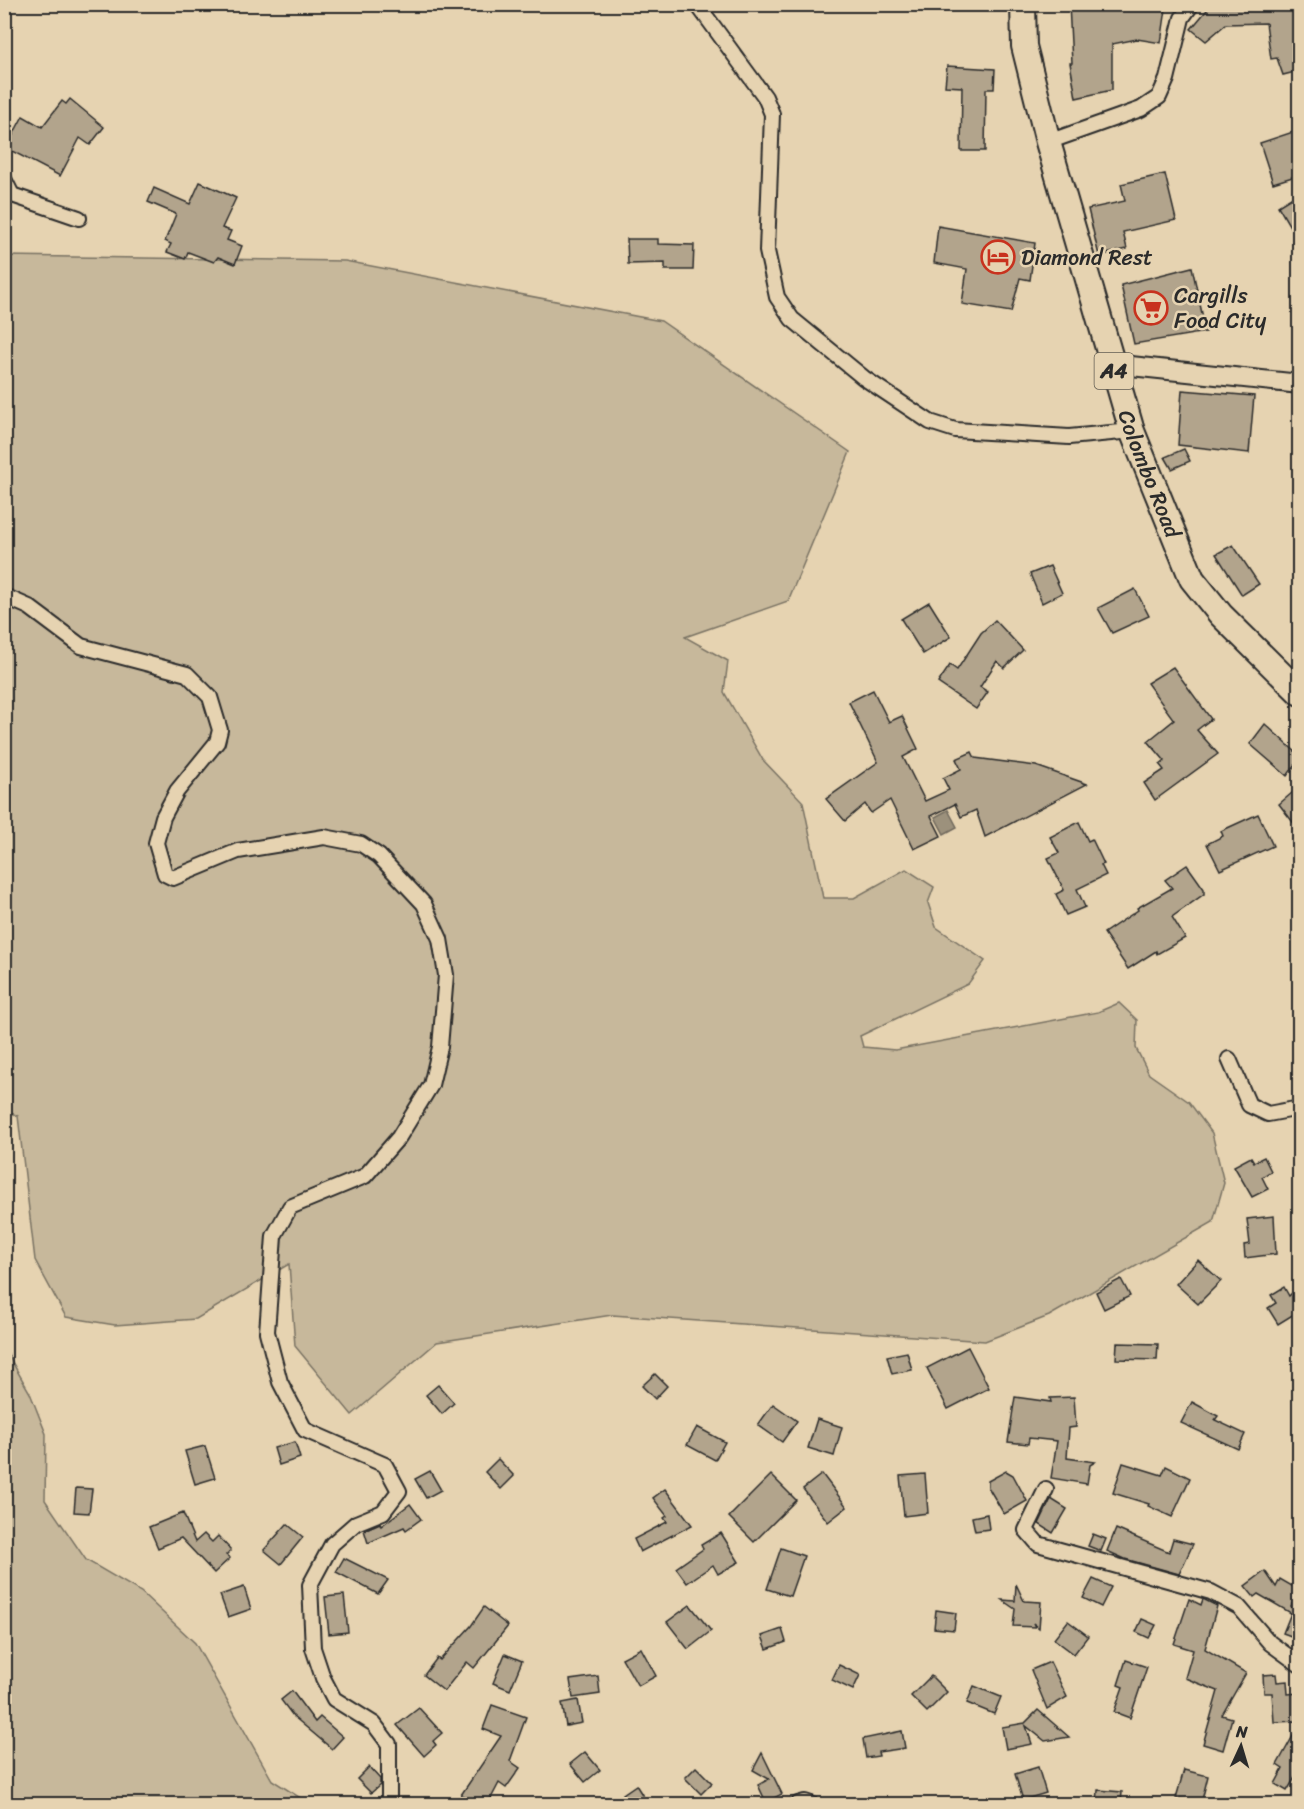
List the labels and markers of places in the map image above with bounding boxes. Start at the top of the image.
place label: Diamond Rest [1021,238,1153,277]
hotel icon: Diamond Rest [980,239,1016,275]
place label: Cargills Food City [1174,276,1267,340]
supermarket icon: Cargills Food City [1133,290,1169,326]

